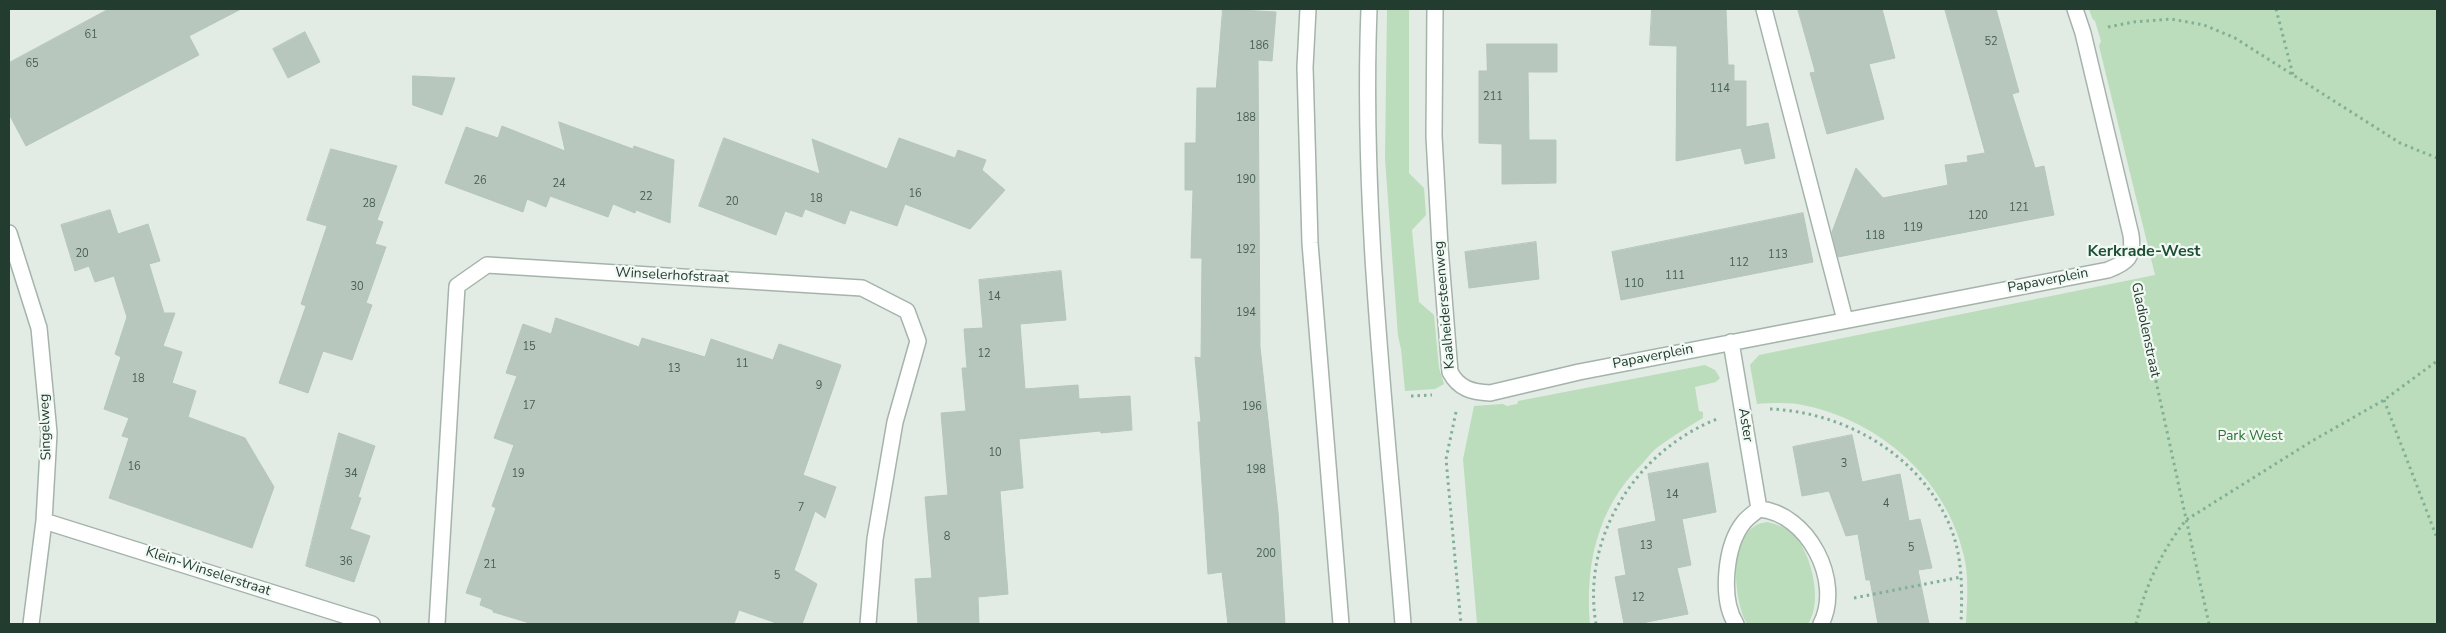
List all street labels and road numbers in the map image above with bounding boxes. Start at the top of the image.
street label: Kaalheidersteenweg [1431,240,1459,370]
street label: Winselerhofstraat [615,265,729,287]
street label: Papaverplein [2006,265,2090,297]
street label: Gladiolenstraat [2127,281,2163,379]
street label: Papaverplein [1611,341,1695,373]
street label: Singelweg [36,393,56,461]
street label: Aster [1734,407,1756,443]
street label: Klein-Winselerstraat [143,544,273,600]

